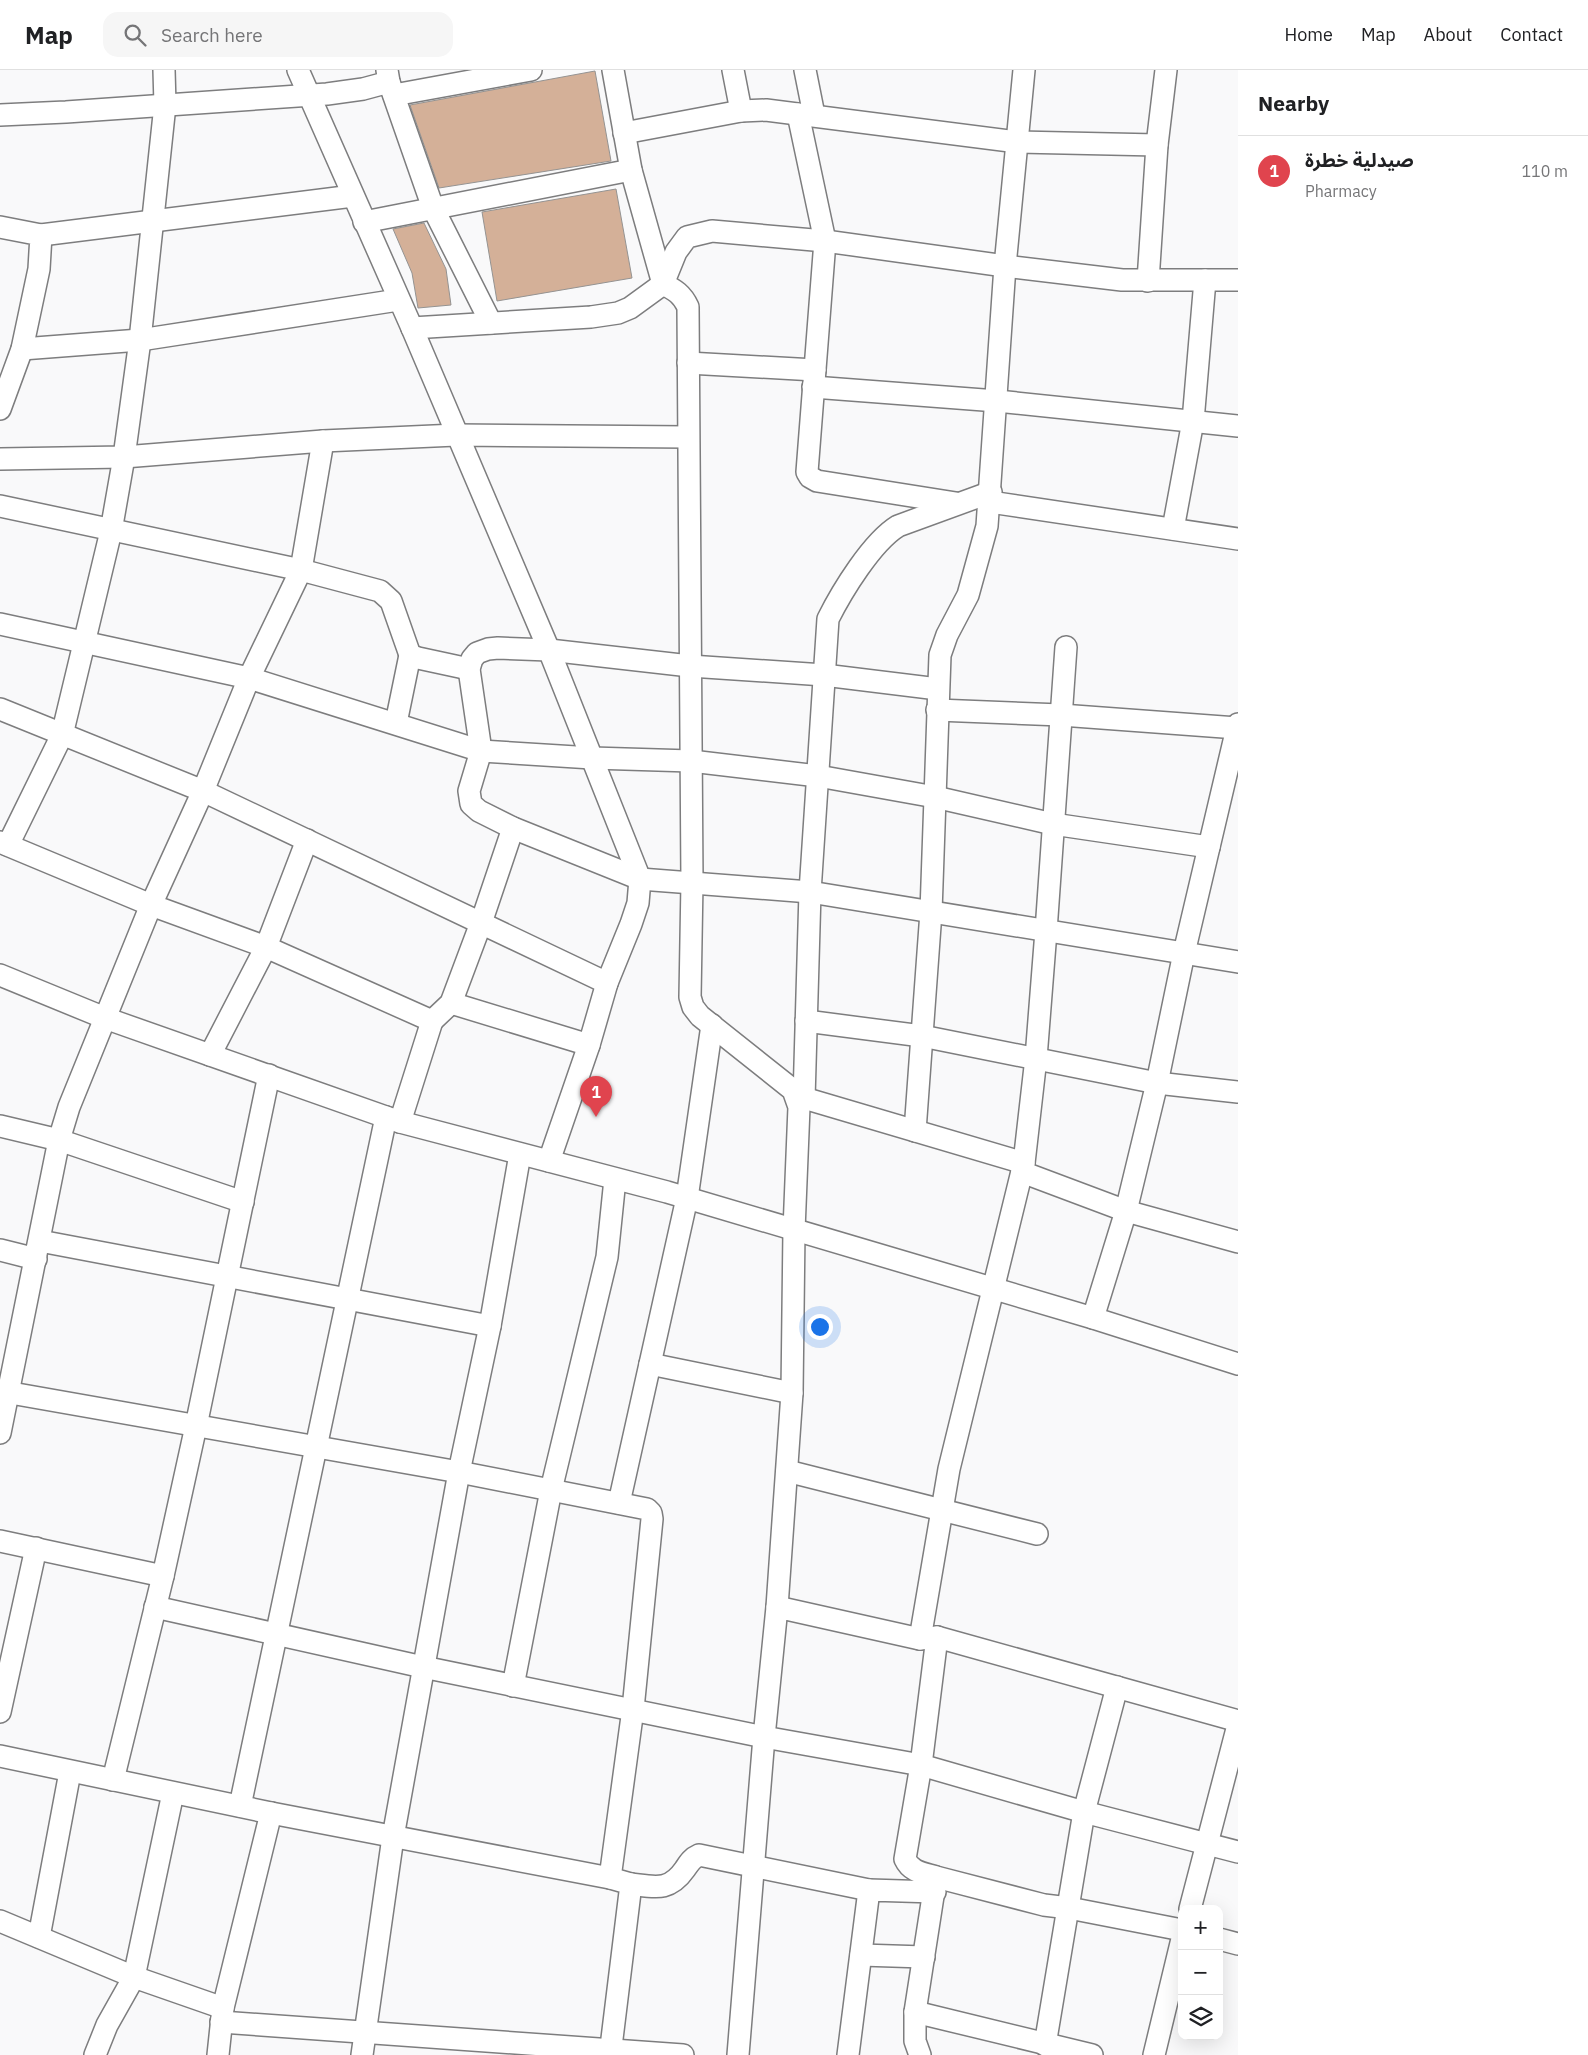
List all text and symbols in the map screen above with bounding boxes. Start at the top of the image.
search box [103,12,453,57]
text: Map [25,19,73,51]
icon: search [121,21,149,49]
text: Search here [161,23,263,47]
text: Home [1285,23,1333,46]
text: Map [1361,23,1396,46]
text: About [1424,23,1472,46]
text: Contact [1500,23,1563,46]
text: Nearby [1258,89,1329,117]
text: صيدلية خطرة [1305,148,1414,172]
text: 1 [1269,161,1279,181]
text: 110 m [1521,161,1568,181]
text: Pharmacy [1305,181,1377,201]
pin: 1 [580,1076,612,1117]
your location [807,1314,833,1340]
map controls [1178,1905,1223,2040]
button: + [1178,1905,1223,1950]
button: − [1178,1950,1223,1995]
button: layers [1178,1995,1223,2040]

